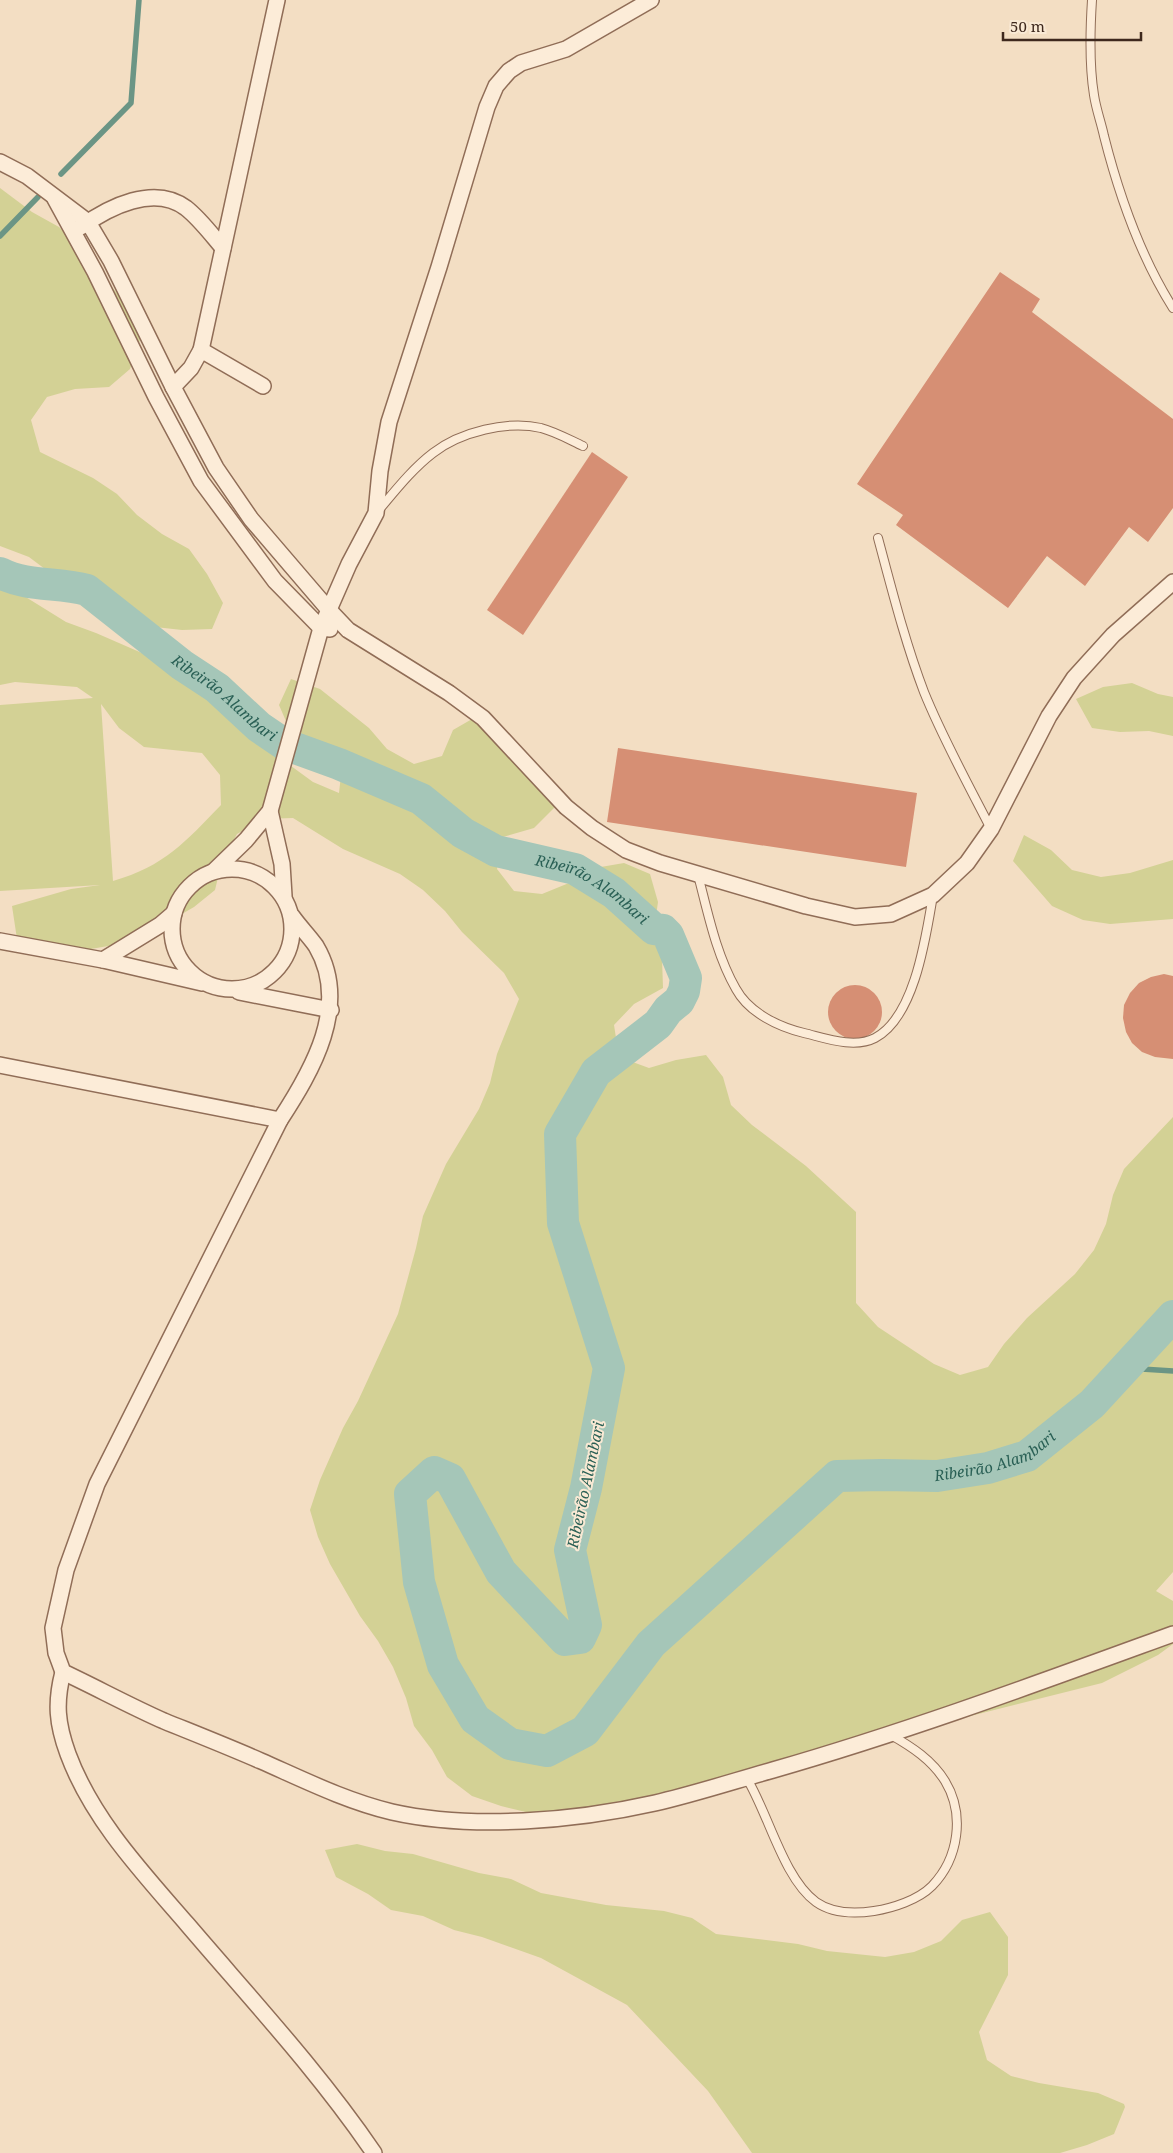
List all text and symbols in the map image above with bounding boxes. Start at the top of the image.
scale bar [1003,10,1140,42]
text: 50 m [1010,16,1045,36]
water label: Ribeirão Alambari [167,649,281,745]
water label: Ribeirão Alambari [533,849,653,929]
water label: Ribeirão Alambari [562,1419,608,1551]
water label: Ribeirão Alambari [932,1426,1059,1485]

